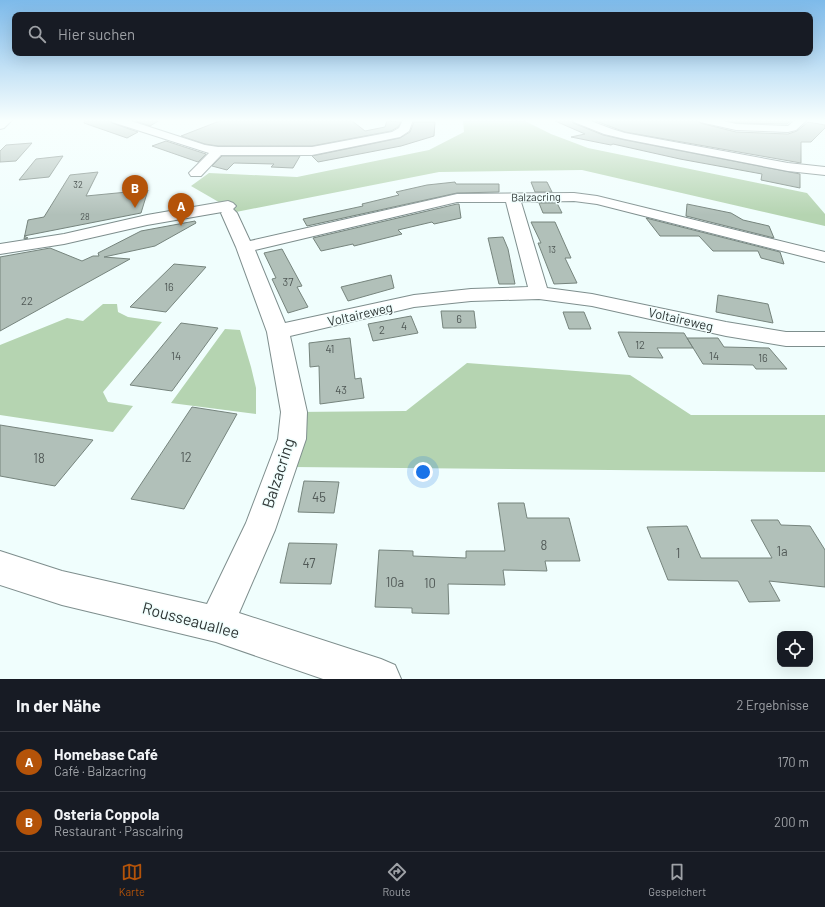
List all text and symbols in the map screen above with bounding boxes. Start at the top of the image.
search box [12,12,813,56]
icon: search [26,23,48,45]
text: Hier suchen [58,25,135,43]
pin: B [122,175,148,208]
house number: 32 [73,179,83,190]
street label: Balzacring [511,190,561,203]
pin: A [168,193,194,226]
house number: 28 [80,211,90,222]
house number: 13 [548,244,556,255]
house number: 37 [283,275,293,288]
house number: 16 [164,280,174,293]
house number: 22 [21,294,33,307]
street label: Voltaireweg [326,299,394,329]
street label: Voltaireweg [647,304,715,334]
house number: 6 [456,312,462,325]
house number: 4 [401,319,407,332]
house number: 2 [379,323,385,336]
house number: 12 [635,338,645,351]
house number: 41 [326,342,334,355]
house number: 14 [171,349,181,362]
house number: 14 [709,349,719,362]
house number: 16 [758,351,768,364]
house number: 43 [335,383,347,396]
street label: Balzacring [257,435,298,510]
house number: 12 [180,449,192,465]
house number: 18 [33,450,45,466]
your location [413,462,433,482]
house number: 45 [312,489,326,505]
house number: 8 [541,537,547,553]
house number: 1a [776,543,788,559]
house number: 1 [676,545,680,561]
house number: 47 [303,555,315,571]
house number: 10a [386,574,404,590]
house number: 10 [424,575,436,591]
street label: Rousseauallee [140,597,242,642]
map controls [777,631,813,667]
button: locate [777,631,813,667]
text: In der Nähe [16,695,101,715]
text: 2 Ergebnisse [736,697,809,713]
text: Homebase Café [54,745,158,763]
text: A [25,754,33,770]
text: 170 m [778,754,809,770]
text: Café · Balzacring [54,763,146,779]
text: Osteria Coppola [54,805,160,823]
text: B [25,814,33,830]
text: 200 m [774,814,809,830]
text: Restaurant · Pascalring [54,823,183,839]
tab: Karte [119,861,145,898]
tab: Route [382,861,411,898]
tab: Gespeichert [648,861,706,898]

